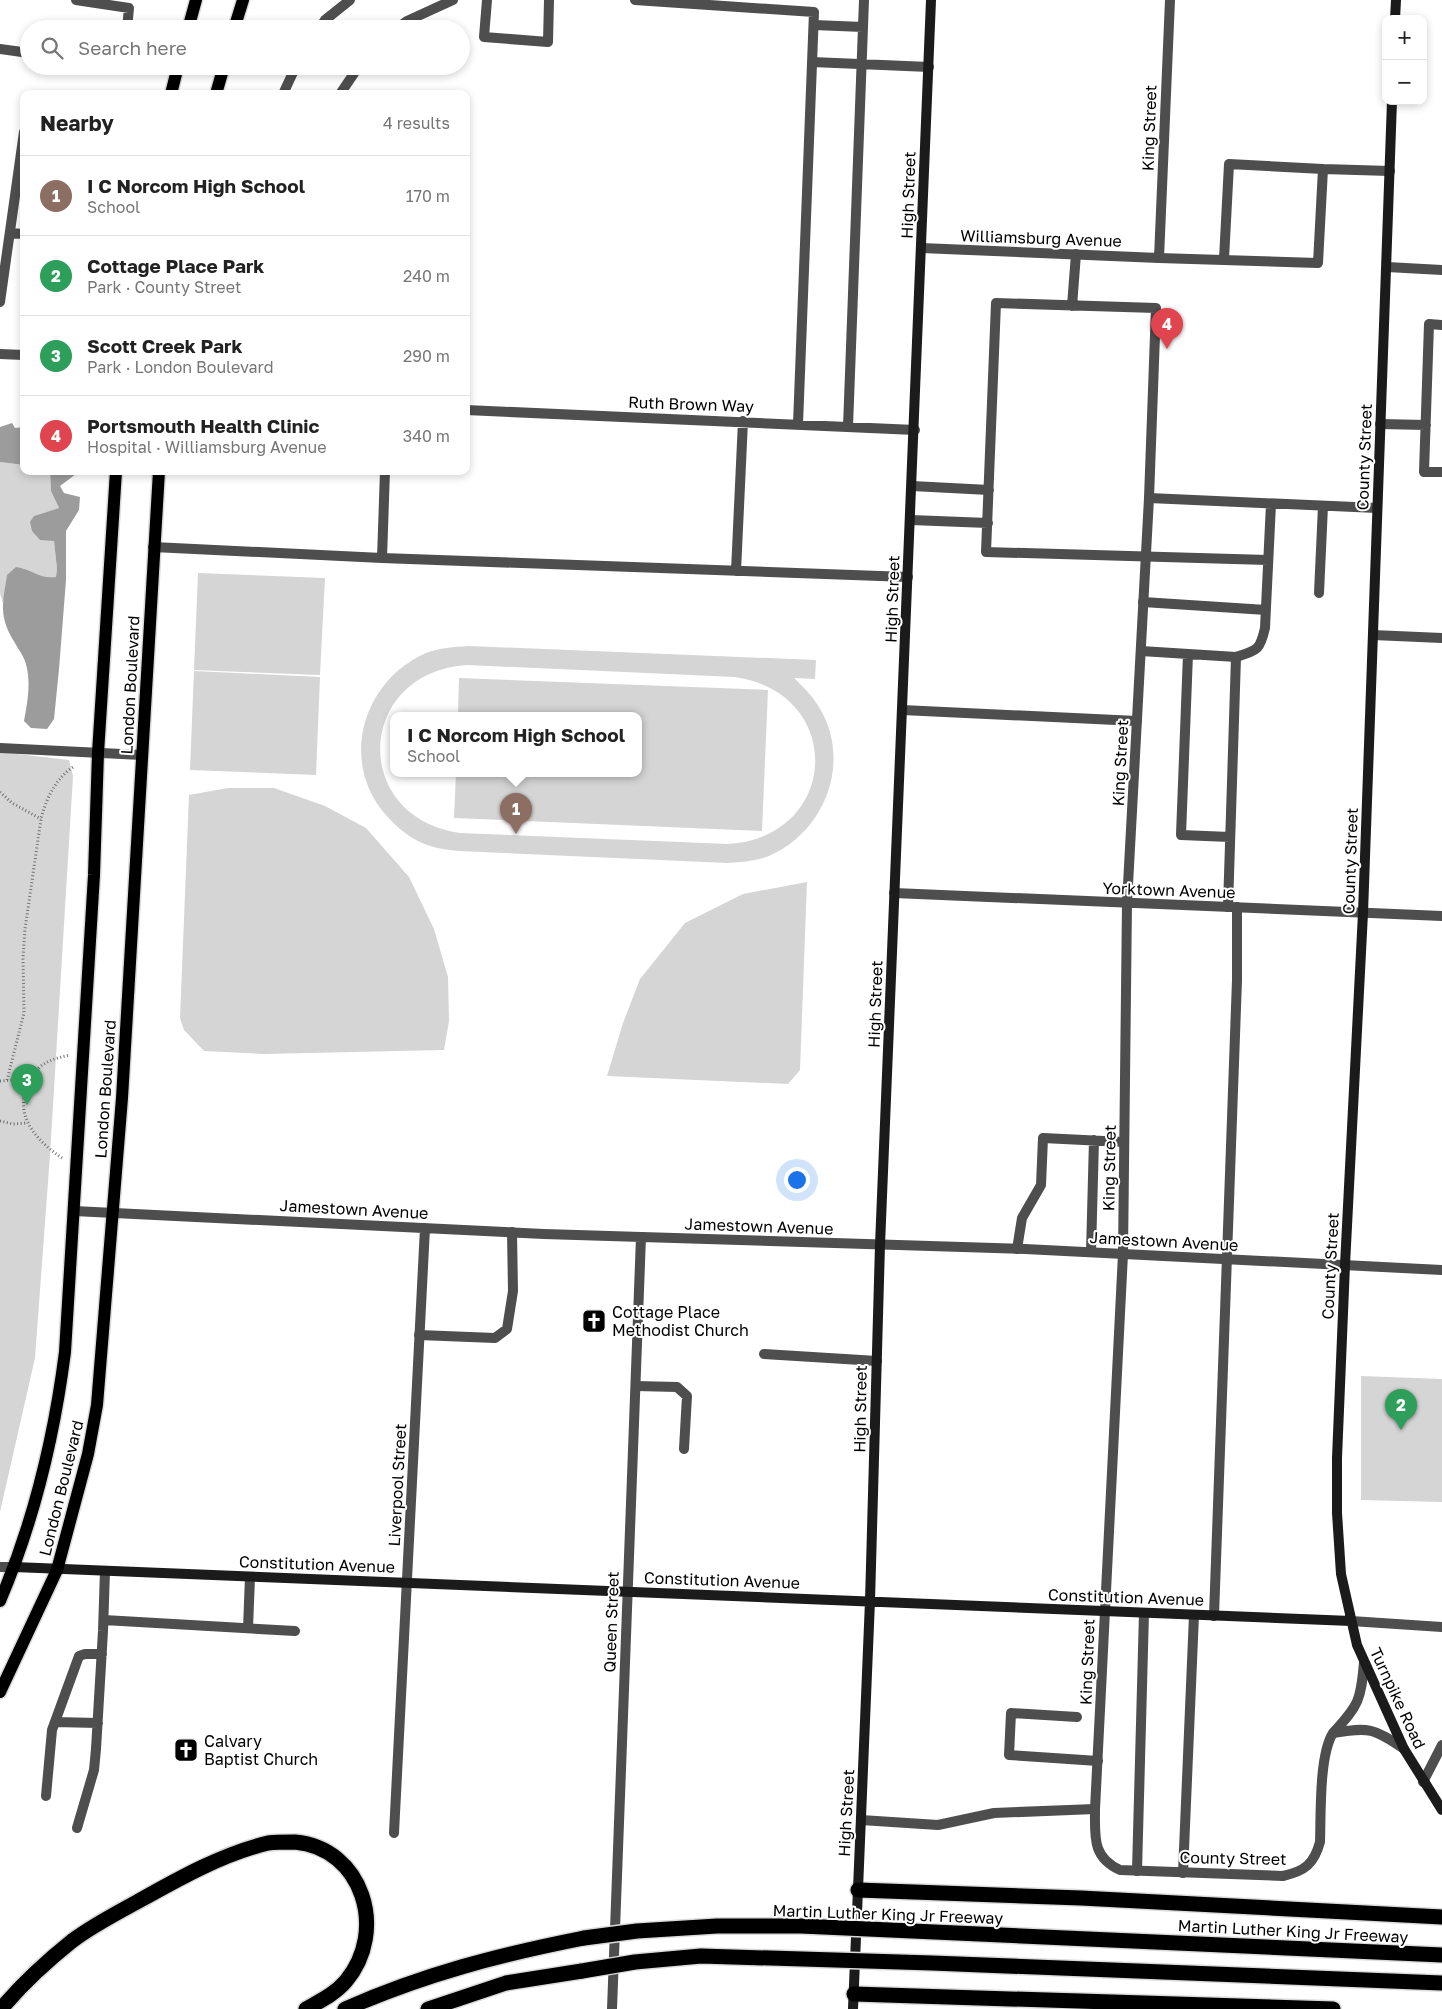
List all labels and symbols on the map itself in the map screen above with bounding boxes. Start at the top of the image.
street label: King Street [1137,84,1161,172]
street label: High Street [896,151,920,239]
street label: Williamsburg Avenue [960,225,1122,251]
pin: 4 [1151,308,1183,349]
street label: Ruth Brown Way [628,392,754,416]
street label: County Street [1352,403,1376,511]
street label: High Street [880,555,904,643]
street label: London Boulevard [116,615,144,755]
street label: King Street [1108,719,1132,807]
pin: 1 [500,793,532,834]
street label: County Street [1338,807,1362,915]
street label: Yorktown Avenue [1102,878,1236,902]
street label: High Street [863,960,887,1048]
street label: London Boulevard [90,1019,120,1159]
pin: 3 [11,1064,43,1105]
street label: King Street [1098,1125,1120,1211]
your location [784,1167,810,1193]
street label: Jamestown Avenue [279,1195,429,1223]
street label: County Street [1317,1212,1343,1320]
street label: Jamestown Avenue [684,1213,834,1239]
street label: Jamestown Avenue [1089,1227,1239,1255]
place label: Cottage Place Methodist Church [612,1302,749,1340]
church icon: Cottage Place Methodist Church [581,1308,607,1334]
street label: High Street [849,1365,871,1453]
pin: 2 [1385,1389,1417,1430]
street label: London Boulevard [34,1418,88,1558]
street label: Liverpool Street [384,1423,410,1547]
street label: Constitution Avenue [239,1551,395,1577]
street label: Constitution Avenue [644,1567,800,1593]
street label: Queen Street [599,1571,623,1673]
street label: Constitution Avenue [1048,1584,1204,1610]
street label: King Street [1075,1618,1099,1706]
street label: Turnpike Road [1366,1644,1430,1752]
place label: Calvary Baptist Church [204,1731,318,1769]
church icon: Calvary Baptist Church [173,1737,199,1763]
street label: High Street [834,1769,858,1857]
street label: County Street [1179,1847,1287,1869]
street label: Martin Luther King Jr Freeway [772,1900,1004,1928]
street label: Martin Luther King Jr Freeway [1177,1915,1409,1947]

